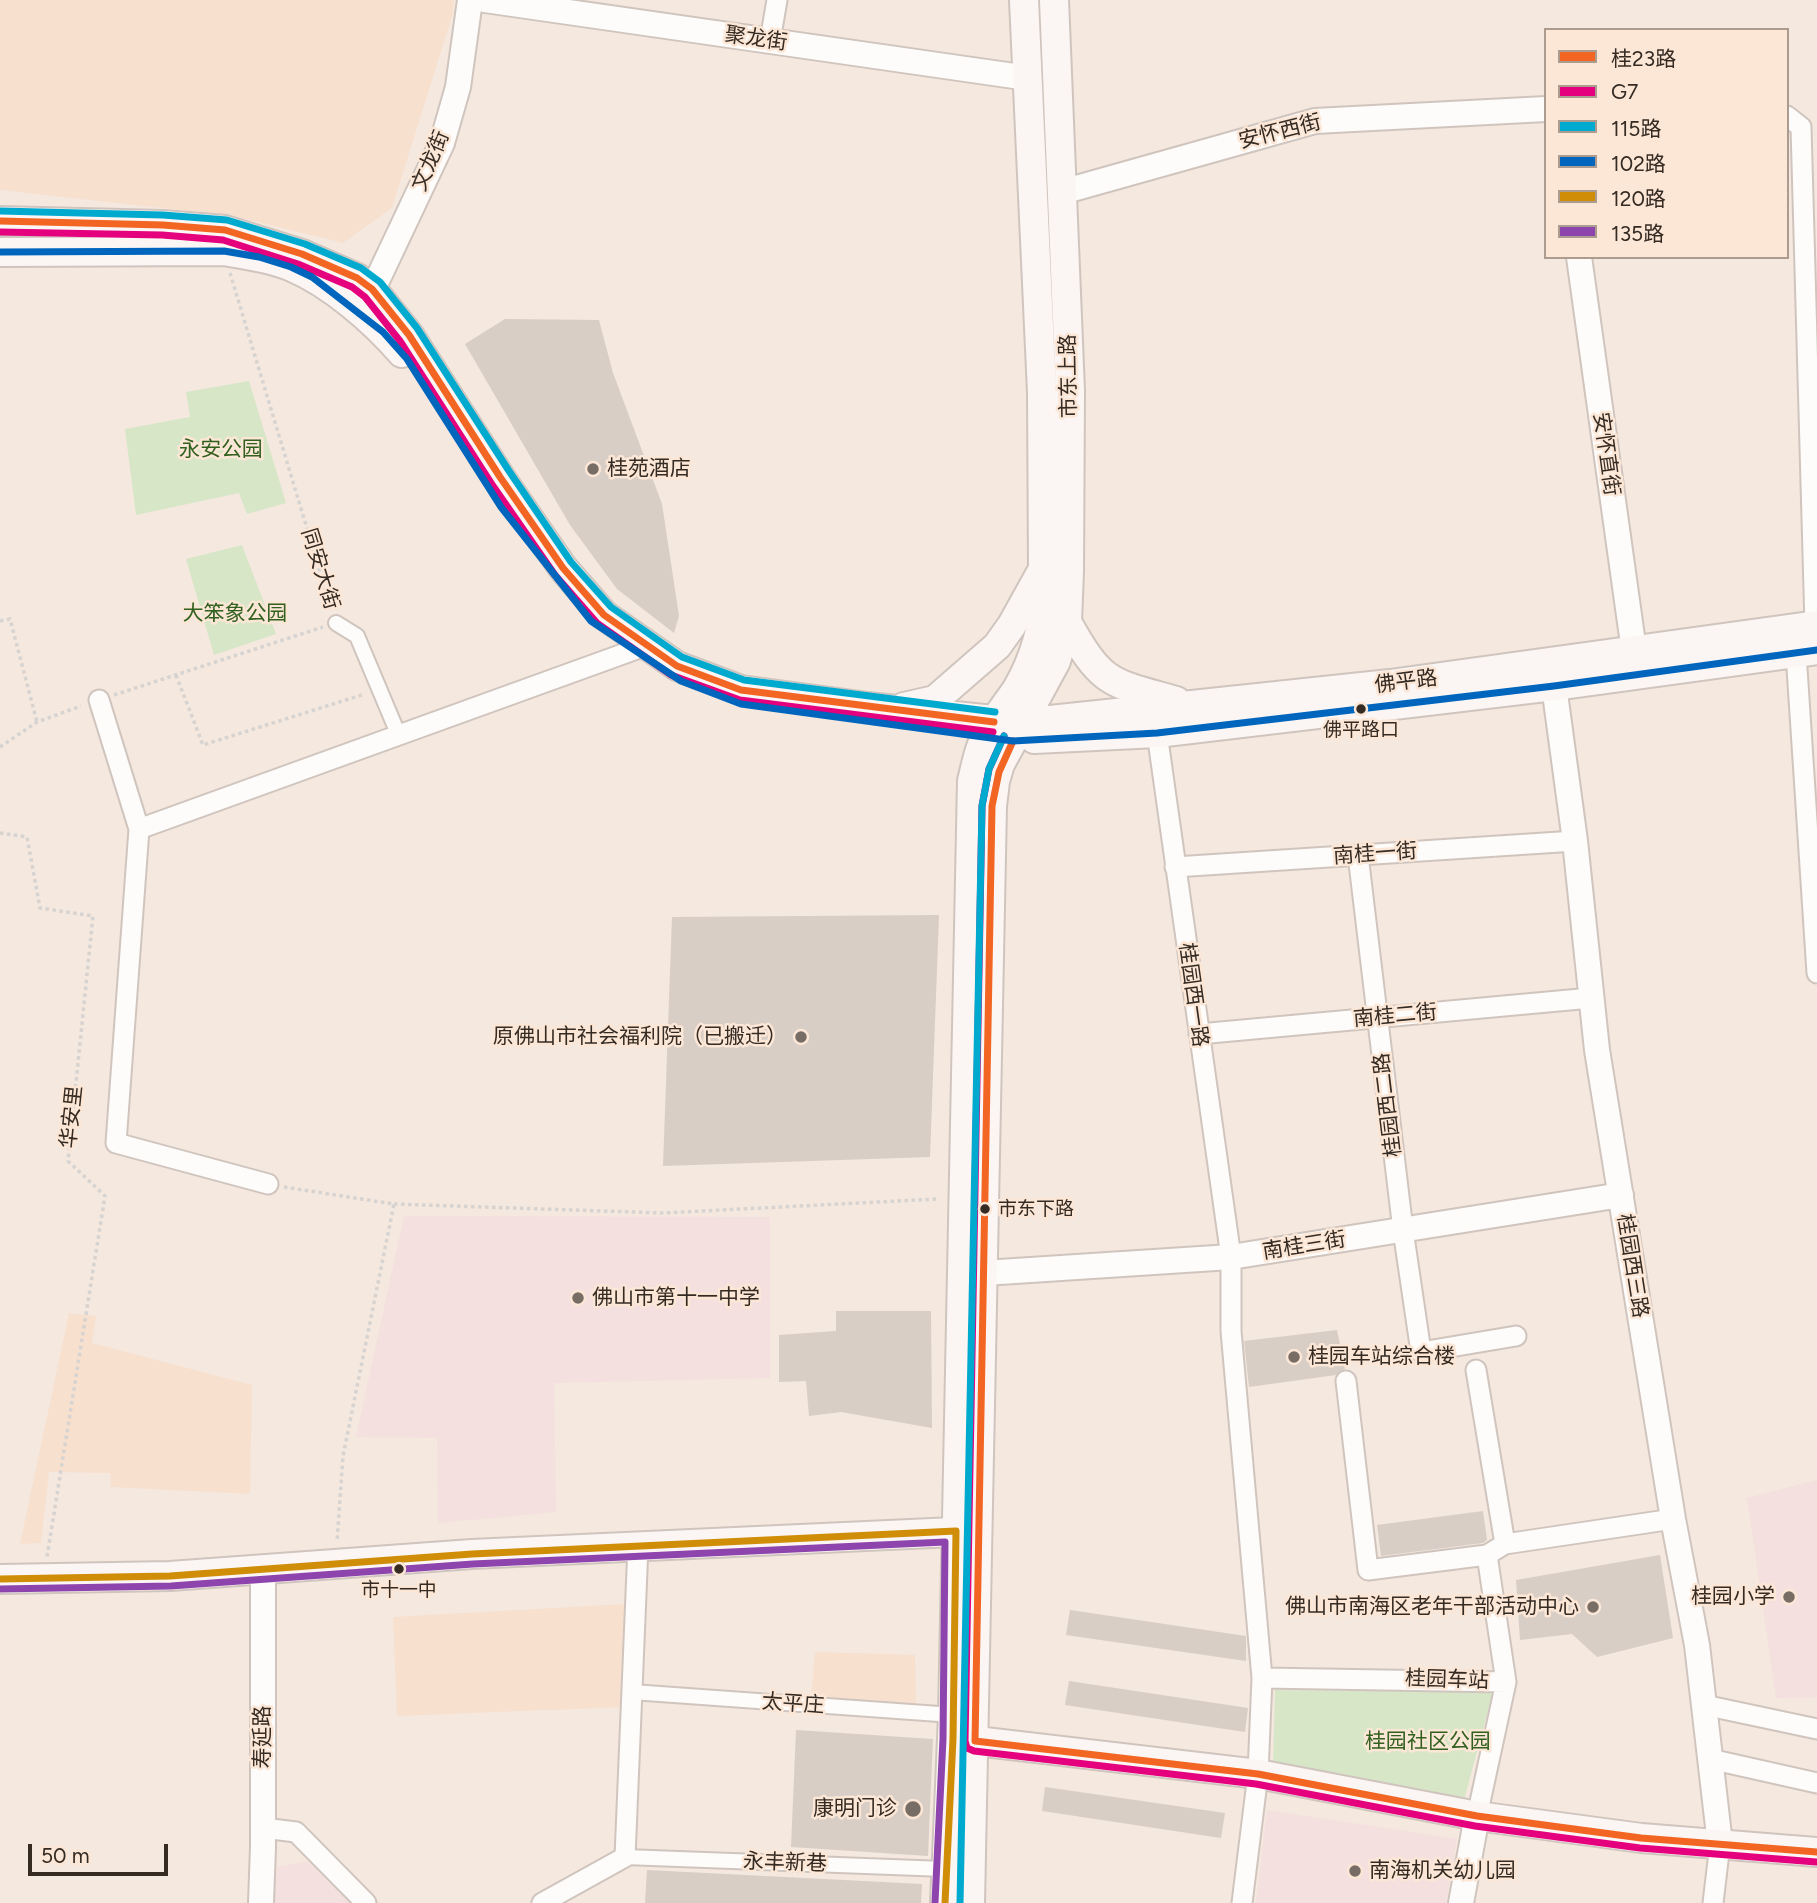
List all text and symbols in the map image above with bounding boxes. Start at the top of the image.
street label: 聚龙街 [723,22,789,56]
legend [1544,28,1789,259]
text: 桂23路 [1611,46,1676,71]
text: G7 [1611,79,1638,104]
street label: 安怀西街 [1236,110,1324,154]
text: 115路 [1611,116,1661,141]
street label: 文龙街 [407,127,455,195]
text: 102路 [1611,151,1666,176]
text: 120路 [1611,186,1666,211]
text: 135路 [1611,221,1664,246]
street label: 市东上路 [1056,334,1082,418]
street label: 安怀直街 [1588,411,1624,497]
park label: 永安公园 [179,437,263,463]
place label: 桂苑酒店 [607,456,691,482]
marker: 桂苑酒店 [585,461,601,477]
street label: 同安大街 [296,525,344,613]
park label: 大笨象公园 [183,601,287,627]
street label: 佛平路 [1373,666,1439,698]
marker: 佛平路口 [1354,702,1368,716]
place label: 佛平路口 [1323,719,1399,741]
street label: 南桂一街 [1332,839,1418,869]
street label: 桂园西一路 [1173,941,1213,1049]
street label: 南桂二街 [1352,1000,1438,1032]
place label: 原佛山市社会福利院（已搬迁） [493,1024,787,1050]
marker: 原佛山市社会福利院（已搬迁） [793,1029,809,1045]
street label: 桂园西二路 [1369,1051,1407,1159]
street label: 华安里 [56,1084,88,1150]
place label: 市东下路 [998,1198,1074,1220]
marker: 市东下路 [978,1202,992,1216]
street label: 桂园西三路 [1611,1212,1653,1320]
street label: 南桂三街 [1261,1227,1347,1265]
place label: 佛山市第十一中学 [592,1285,760,1311]
marker: 佛山市第十一中学 [570,1290,586,1306]
place label: 桂园车站综合楼 [1308,1344,1455,1370]
marker: 桂园车站综合楼 [1286,1349,1302,1365]
marker: 市十一中 [392,1562,406,1576]
place label: 市十一中 [361,1579,437,1601]
place label: 桂园小学 [1691,1584,1775,1610]
marker: 桂园小学 [1781,1589,1797,1605]
place label: 佛山市南海区老年干部活动中心 [1285,1594,1579,1620]
marker: 佛山市南海区老年干部活动中心 [1585,1599,1601,1615]
street label: 桂园车站 [1405,1666,1489,1694]
street label: 太平庄 [761,1689,825,1719]
street label: 寿延路 [250,1706,276,1768]
park label: 桂园社区公园 [1365,1729,1491,1755]
place label: 康明门诊 [813,1796,897,1822]
marker: 康明门诊 [903,1799,923,1819]
scale bar [32,1829,172,1873]
text: 50 m [41,1843,90,1868]
street label: 永丰新巷 [743,1849,827,1877]
place label: 南海机关幼儿园 [1369,1858,1516,1884]
marker: 南海机关幼儿园 [1347,1863,1363,1879]

